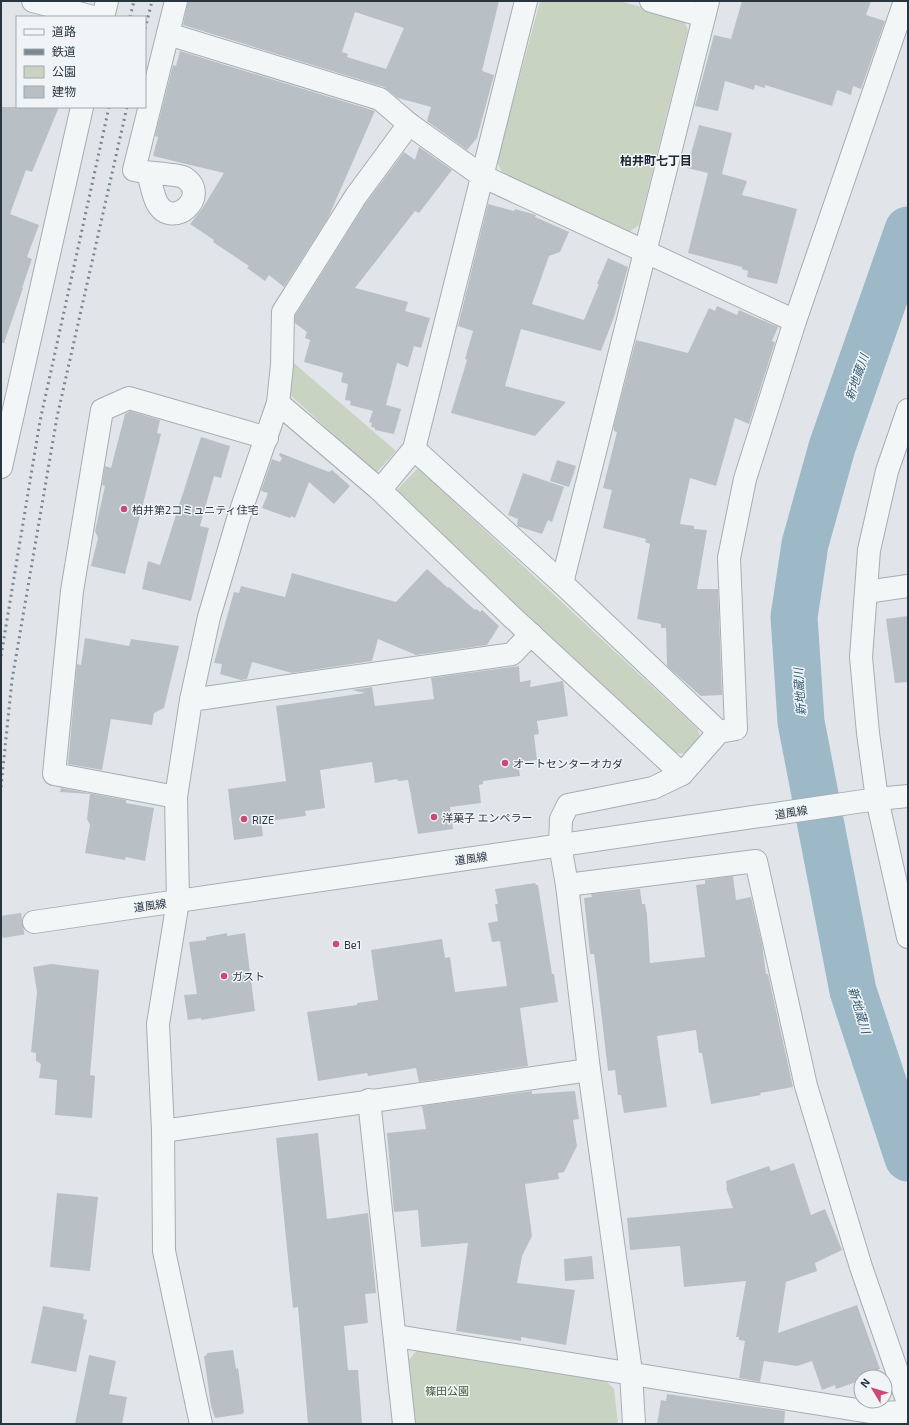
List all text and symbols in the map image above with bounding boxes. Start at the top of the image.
legend [16,16,146,108]
text: 道路 [52,24,76,38]
text: 鉄道 [52,44,76,58]
text: 公園 [52,64,76,78]
text: 建物 [52,84,76,98]
district label: 柏井町七丁目 [620,153,692,167]
water label: 新地蔵川 [842,350,871,402]
place label: 柏井第2コミュニティ住宅 [132,503,259,516]
marker: 柏井第2コミュニティ住宅 [119,504,129,514]
water label: 新地蔵川 [790,666,808,716]
place label: オートセンターオカダ [513,757,623,770]
marker: オートセンターオカダ [500,758,510,768]
street label: 道風線 [774,803,808,821]
place label: 洋菓子 エンペラー [442,811,532,824]
marker: 洋菓子 エンペラー [429,812,439,822]
place label: RIZE [252,813,274,826]
marker: RIZE [239,814,249,824]
street label: 道風線 [454,849,488,867]
street label: 道風線 [133,896,167,914]
place label: Be1 [344,938,361,951]
marker: Be1 [331,939,341,949]
place label: ガスト [232,970,265,983]
marker: ガスト [219,971,229,981]
water label: 新地蔵川 [846,985,874,1037]
north arrow [853,1369,893,1409]
text: N [857,1375,872,1390]
park label: 篠田公園 [425,1384,469,1397]

